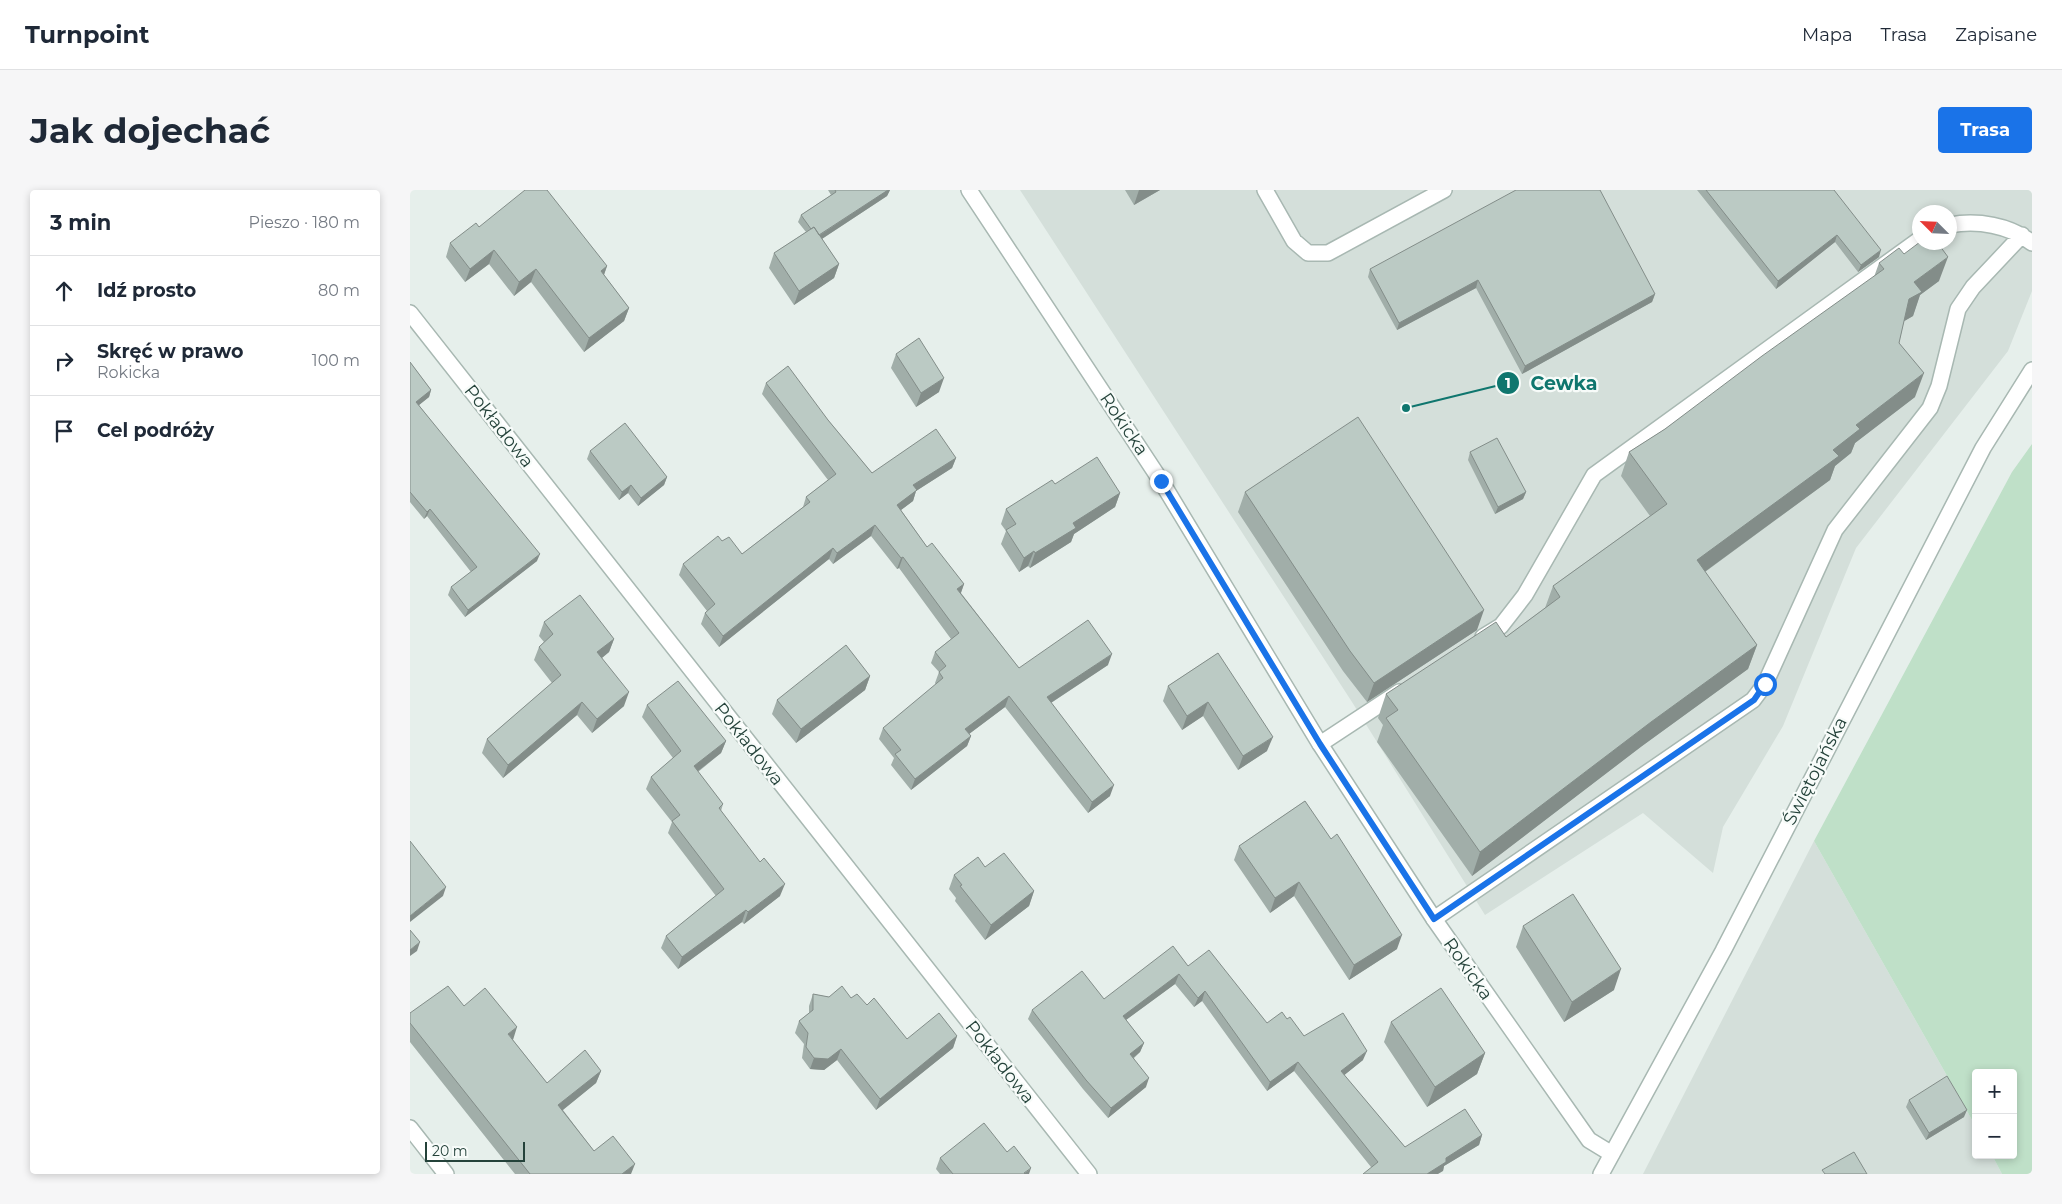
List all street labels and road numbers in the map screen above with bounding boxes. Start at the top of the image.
street label: Pokładowa [460,380,538,472]
street label: Rokicka [1095,388,1153,460]
street label: Pokładowa [710,698,788,790]
street label: Świętojańska [1778,713,1852,829]
street label: Rokicka [1439,934,1497,1004]
street label: Pokładowa [961,1016,1039,1108]

